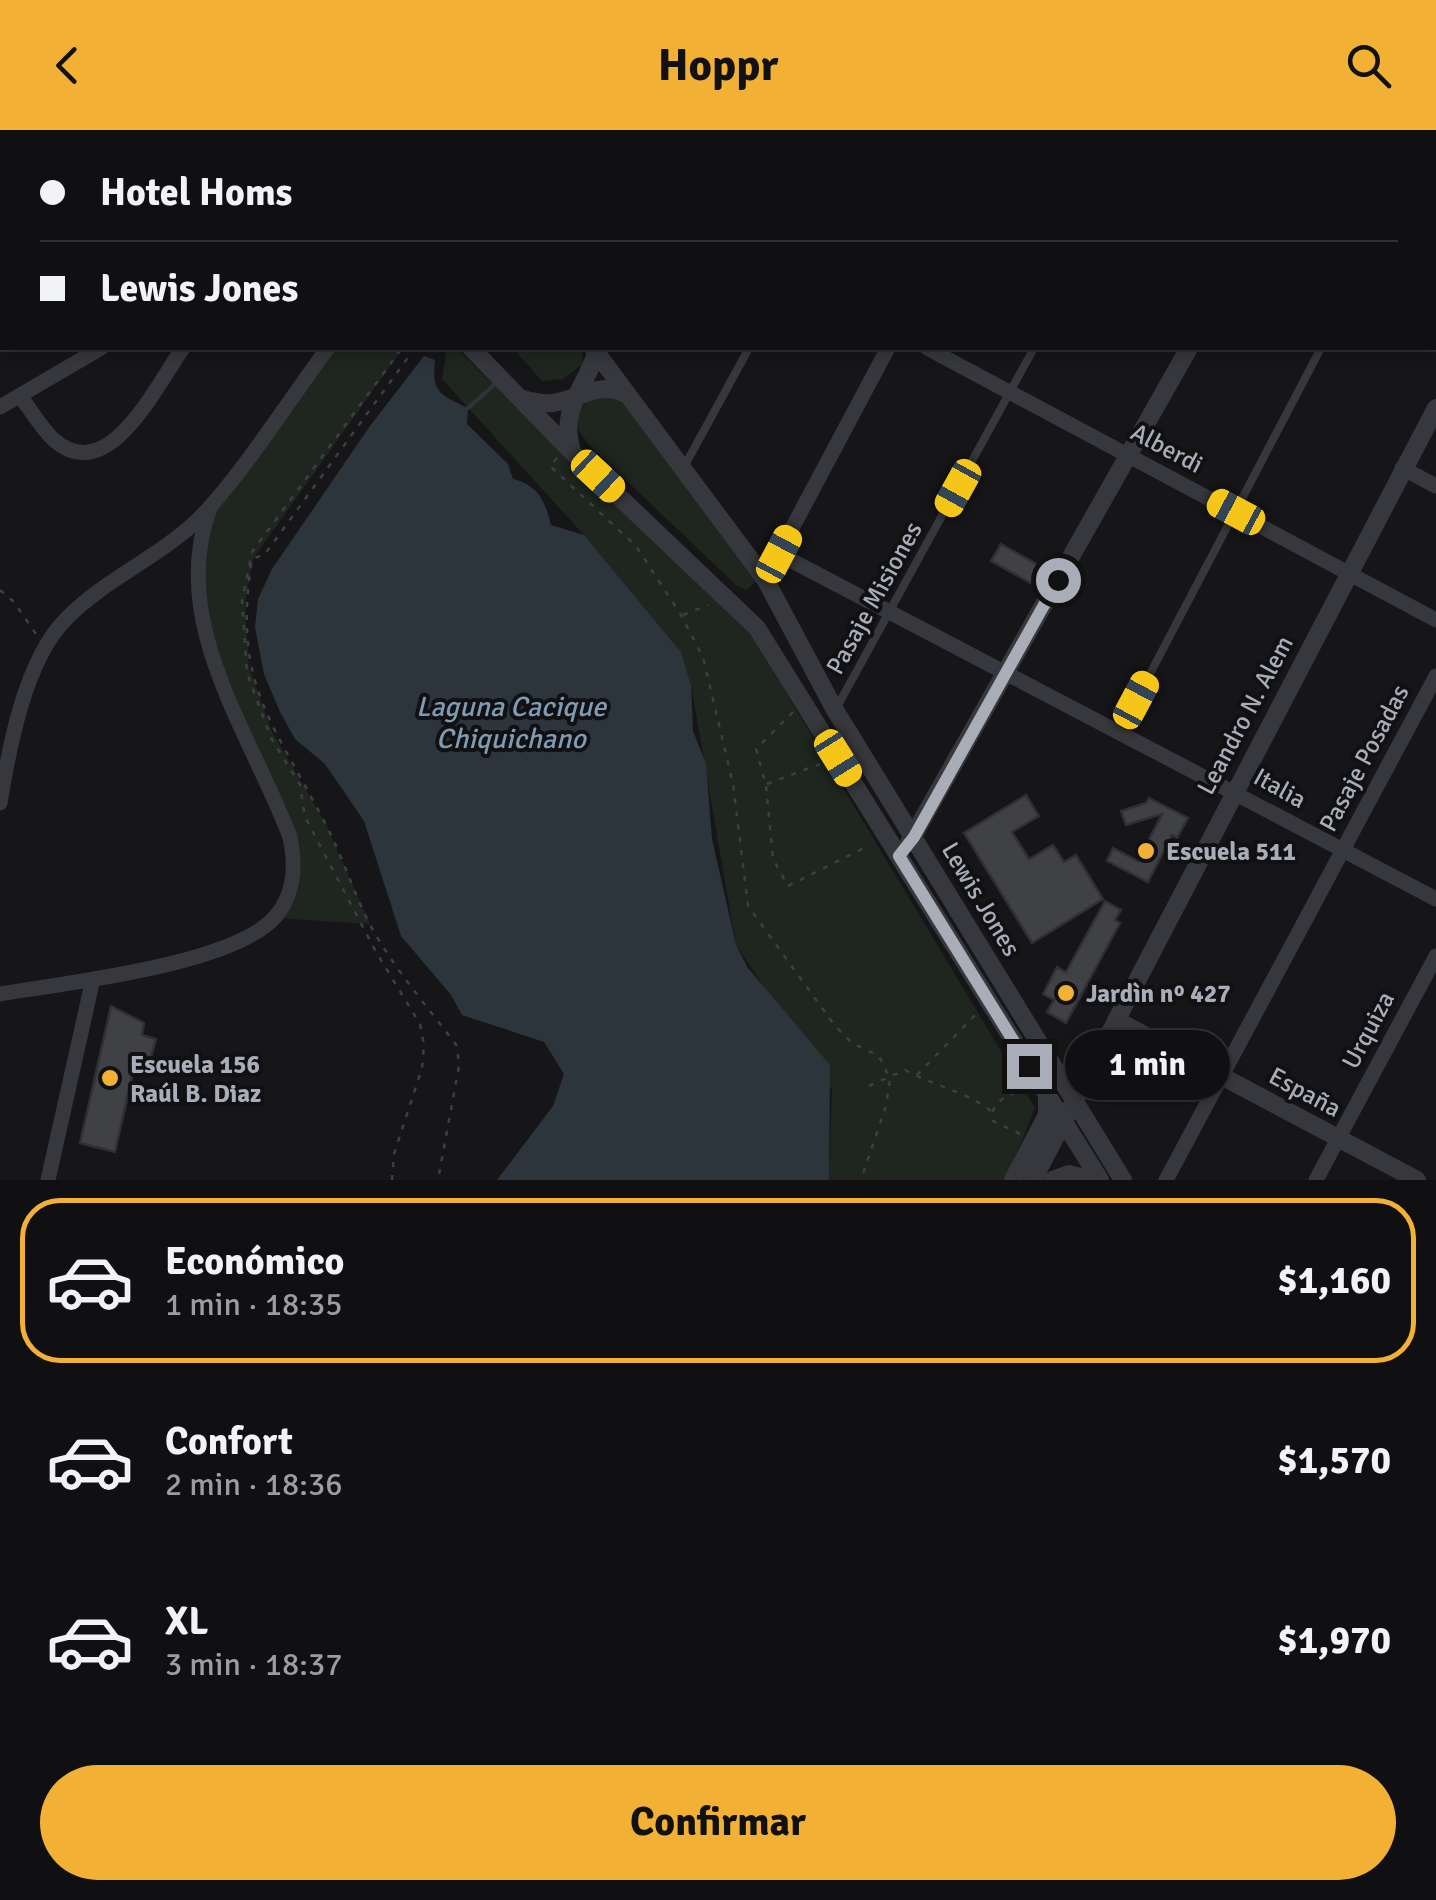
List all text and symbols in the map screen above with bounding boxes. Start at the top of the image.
icon: back [40,38,95,93]
text: Hoppr [658,38,778,93]
icon: search [1341,38,1396,93]
text: Hotel Homs [100,169,292,216]
text: Lewis Jones [100,265,298,312]
street label: Alberdi [1126,416,1208,480]
car [566,445,630,507]
car [930,454,986,522]
car [1202,485,1270,539]
street label: Pasaje Misiones [819,516,929,680]
car [752,520,806,588]
route start [1036,558,1081,603]
street label: Leandro N. Alem [1190,630,1300,800]
car [1109,666,1163,734]
street label: Pasaje Posadas [1312,679,1416,837]
water label: Laguna Cacique Chiquichano [416,690,608,756]
car [809,725,867,791]
street label: Italia [1248,761,1312,815]
street label: Lewis Jones [935,836,1027,962]
place label: Escuela 511 [1166,836,1296,867]
marker: Escuela 511 [1135,840,1157,862]
place label: Jardìn nº 427 [1086,978,1231,1009]
marker: Jardìn nº 427 [1055,982,1077,1004]
street label: Urquiza [1335,986,1401,1074]
callout: 1 min [1064,1031,1229,1101]
route end [1007,1044,1052,1089]
text: 1 min [1109,1045,1186,1084]
place label: Escuela 156 Raúl B. Diaz [130,1049,261,1109]
street label: España [1264,1060,1346,1124]
marker: Escuela 156 Raúl B. Diaz [99,1067,121,1089]
icon: car [45,1236,135,1326]
text: Económico [165,1238,344,1285]
text: $1,160 [1277,1257,1391,1304]
text: 1 min · 18:35 [165,1285,343,1324]
icon: car [45,1416,135,1506]
text: Confort [165,1418,293,1465]
text: $1,570 [1277,1437,1391,1484]
text: 2 min · 18:36 [165,1465,343,1504]
icon: car [45,1596,135,1686]
text: XL [165,1598,208,1645]
text: $1,970 [1277,1617,1391,1664]
text: 3 min · 18:37 [165,1645,343,1684]
button: Confirmar [40,1765,1396,1880]

